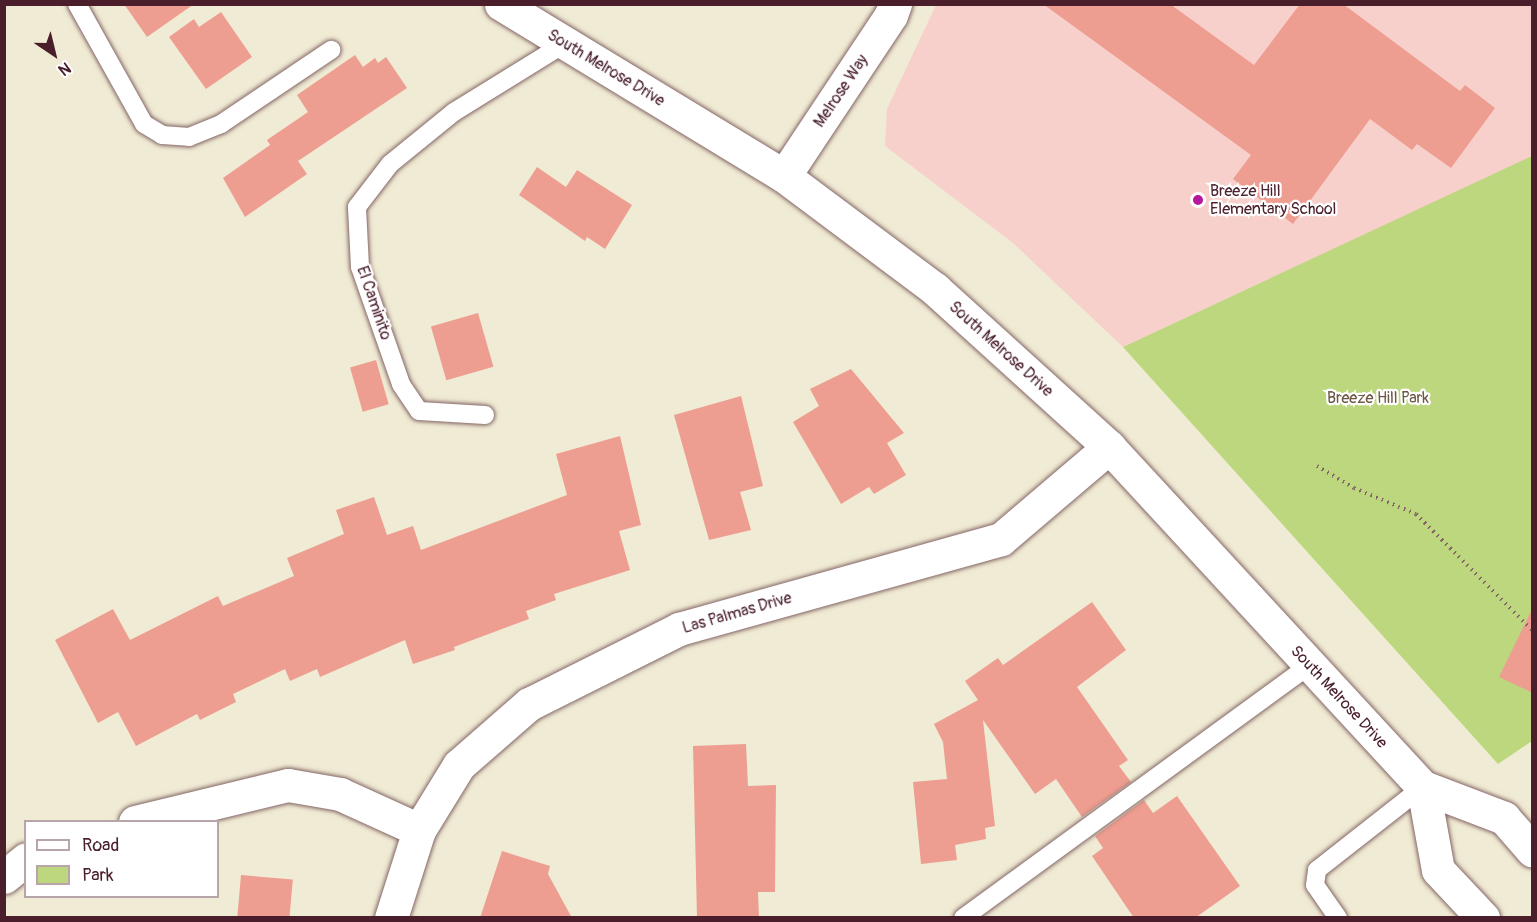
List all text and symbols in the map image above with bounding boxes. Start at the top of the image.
north arrow [24,24,84,84]
street label: South Melrose Drive [544,25,668,111]
street label: Melrose Way [810,51,872,131]
text: N [54,57,75,80]
place label: Breeze Hill Elementary School [1210,181,1336,219]
marker: Breeze Hill Elementary School [1191,193,1205,207]
street label: El Caminito [352,264,396,342]
street label: South Melrose Drive [945,297,1057,401]
park label: Breeze Hill Park [1327,388,1429,408]
street label: Las Palmas Drive [680,588,794,638]
street label: South Melrose Drive [1287,642,1391,752]
legend [24,820,219,898]
text: Road [82,834,119,857]
text: Park [82,864,114,887]

